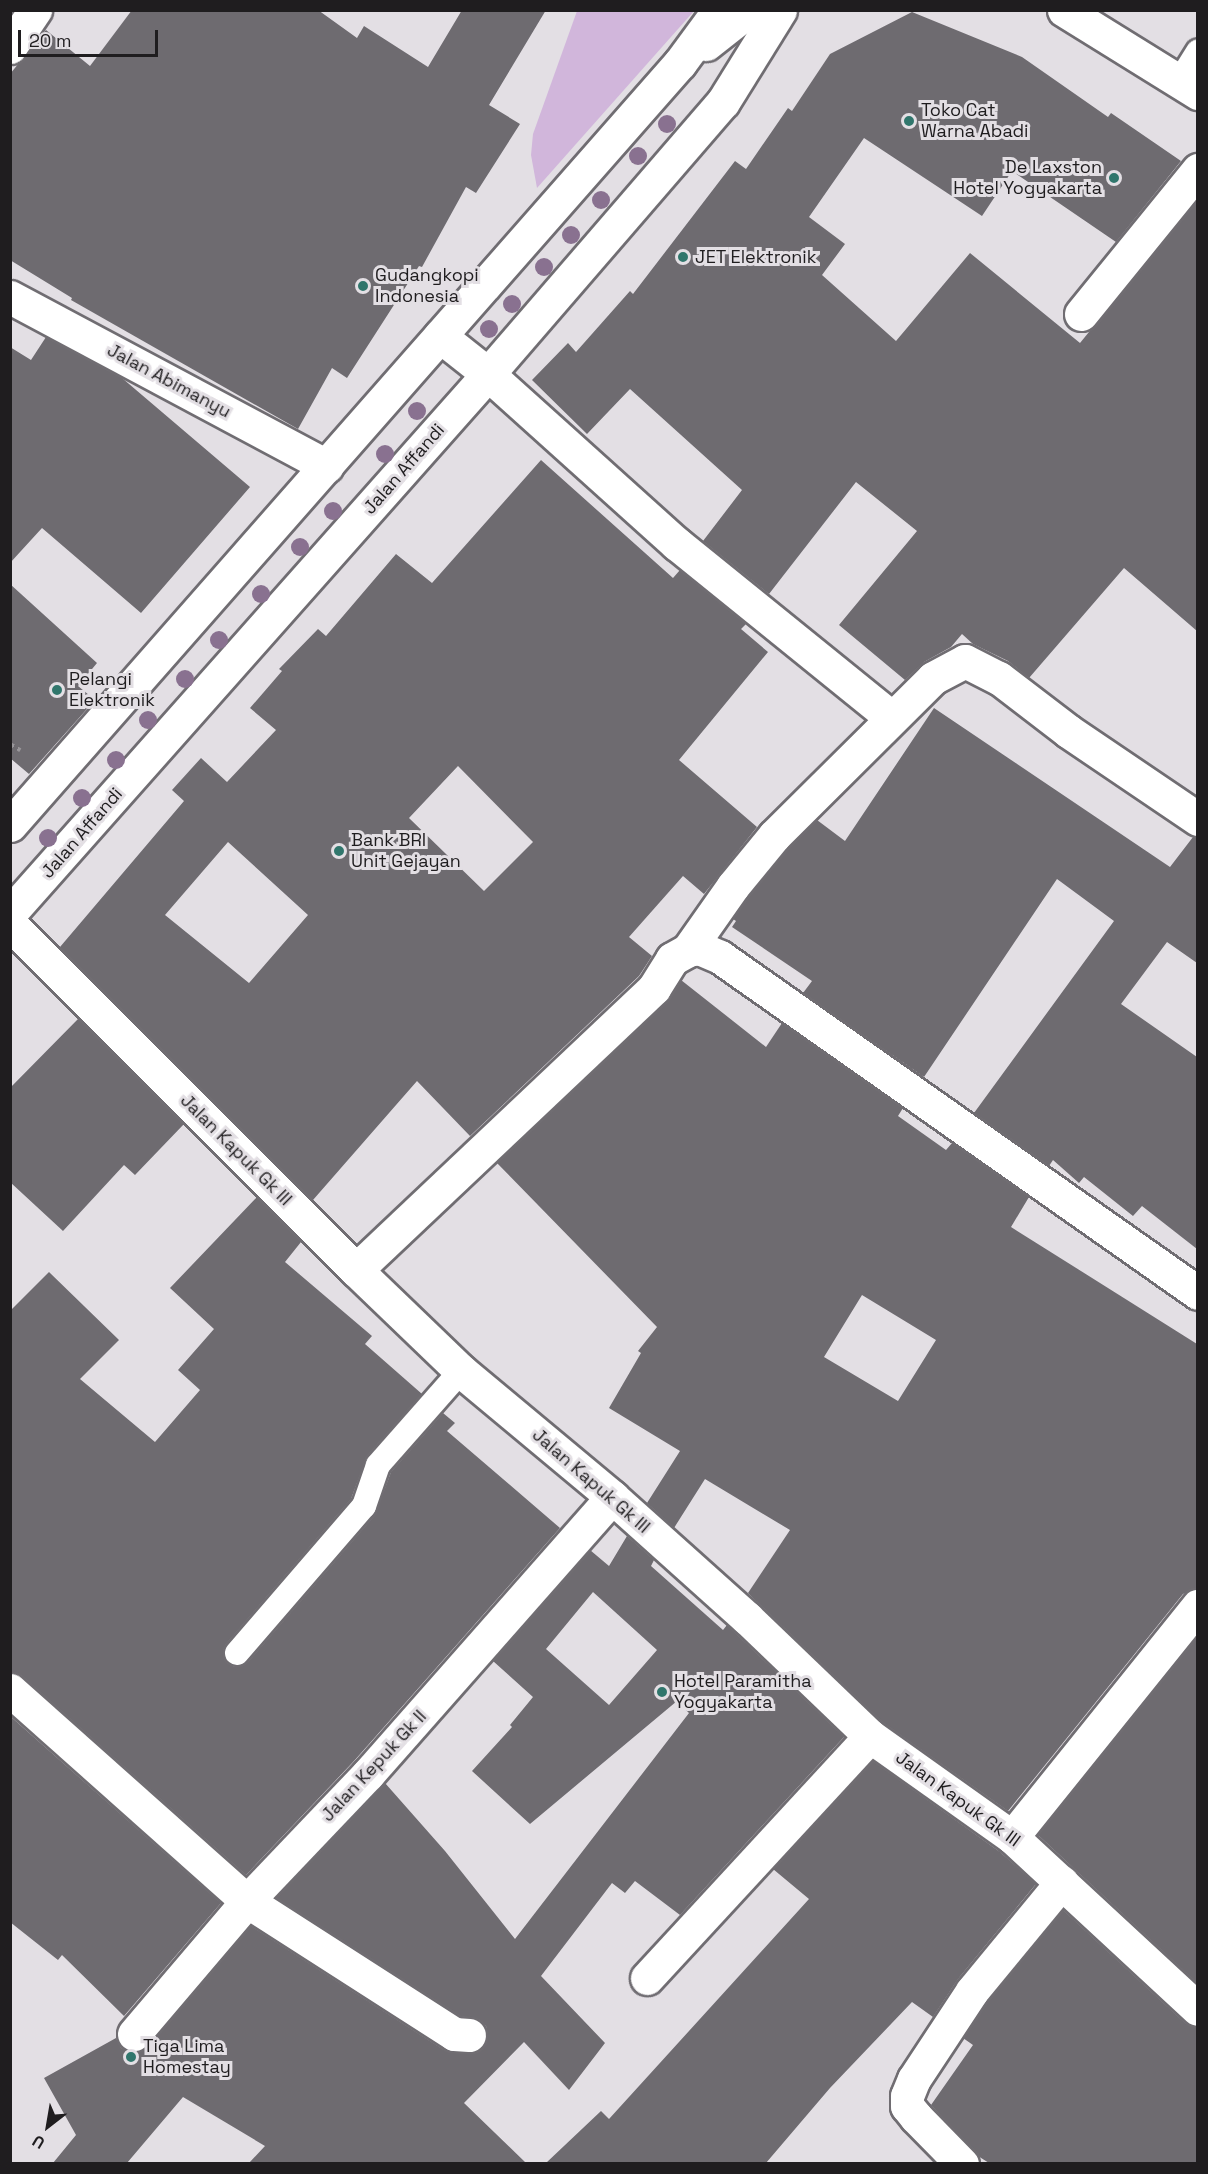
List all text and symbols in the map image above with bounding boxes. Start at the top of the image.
scale bar [21,18,160,56]
text: 20 m [29,29,72,52]
place label: Toko Cat Warna Abadi [921,100,1029,142]
marker: Toko Cat Warna Abadi [902,114,916,128]
place label: De Laxston Hotel Yogyakarta [953,157,1102,200]
marker: De Laxston Hotel Yogyakarta [1107,171,1121,185]
place label: JET Elektronik [695,246,817,268]
marker: JET Elektronik [676,250,690,264]
place label: Gudangkopi Indonesia [375,265,479,308]
marker: Gudangkopi Indonesia [356,279,370,293]
street label: Jalan Abimanyu [103,339,235,423]
street label: Jalan Affandi [359,419,449,519]
place label: Pelangi Elektronik [69,669,155,712]
marker: Pelangi Elektronik [50,683,64,697]
street label: Jalan Affandi [37,783,127,883]
place label: Bank BRI Unit Gejayan [351,830,461,872]
marker: Bank BRI Unit Gejayan [332,844,346,858]
street label: Jalan Kapuk Gk III [176,1090,296,1210]
street label: Jalan Kapuk Gk III [528,1424,654,1538]
place label: Hotel Paramitha Yogyakarta [674,1671,812,1714]
marker: Hotel Paramitha Yogyakarta [655,1685,669,1699]
street label: Jalan Kepuk Gk II [317,1706,431,1826]
street label: Jalan Kapuk Gk III [892,1747,1024,1851]
place label: Tiga Lima Homestay [143,2036,231,2078]
marker: Tiga Lima Homestay [124,2050,138,2064]
north arrow [18,2096,78,2156]
text: U [28,2130,49,2154]

